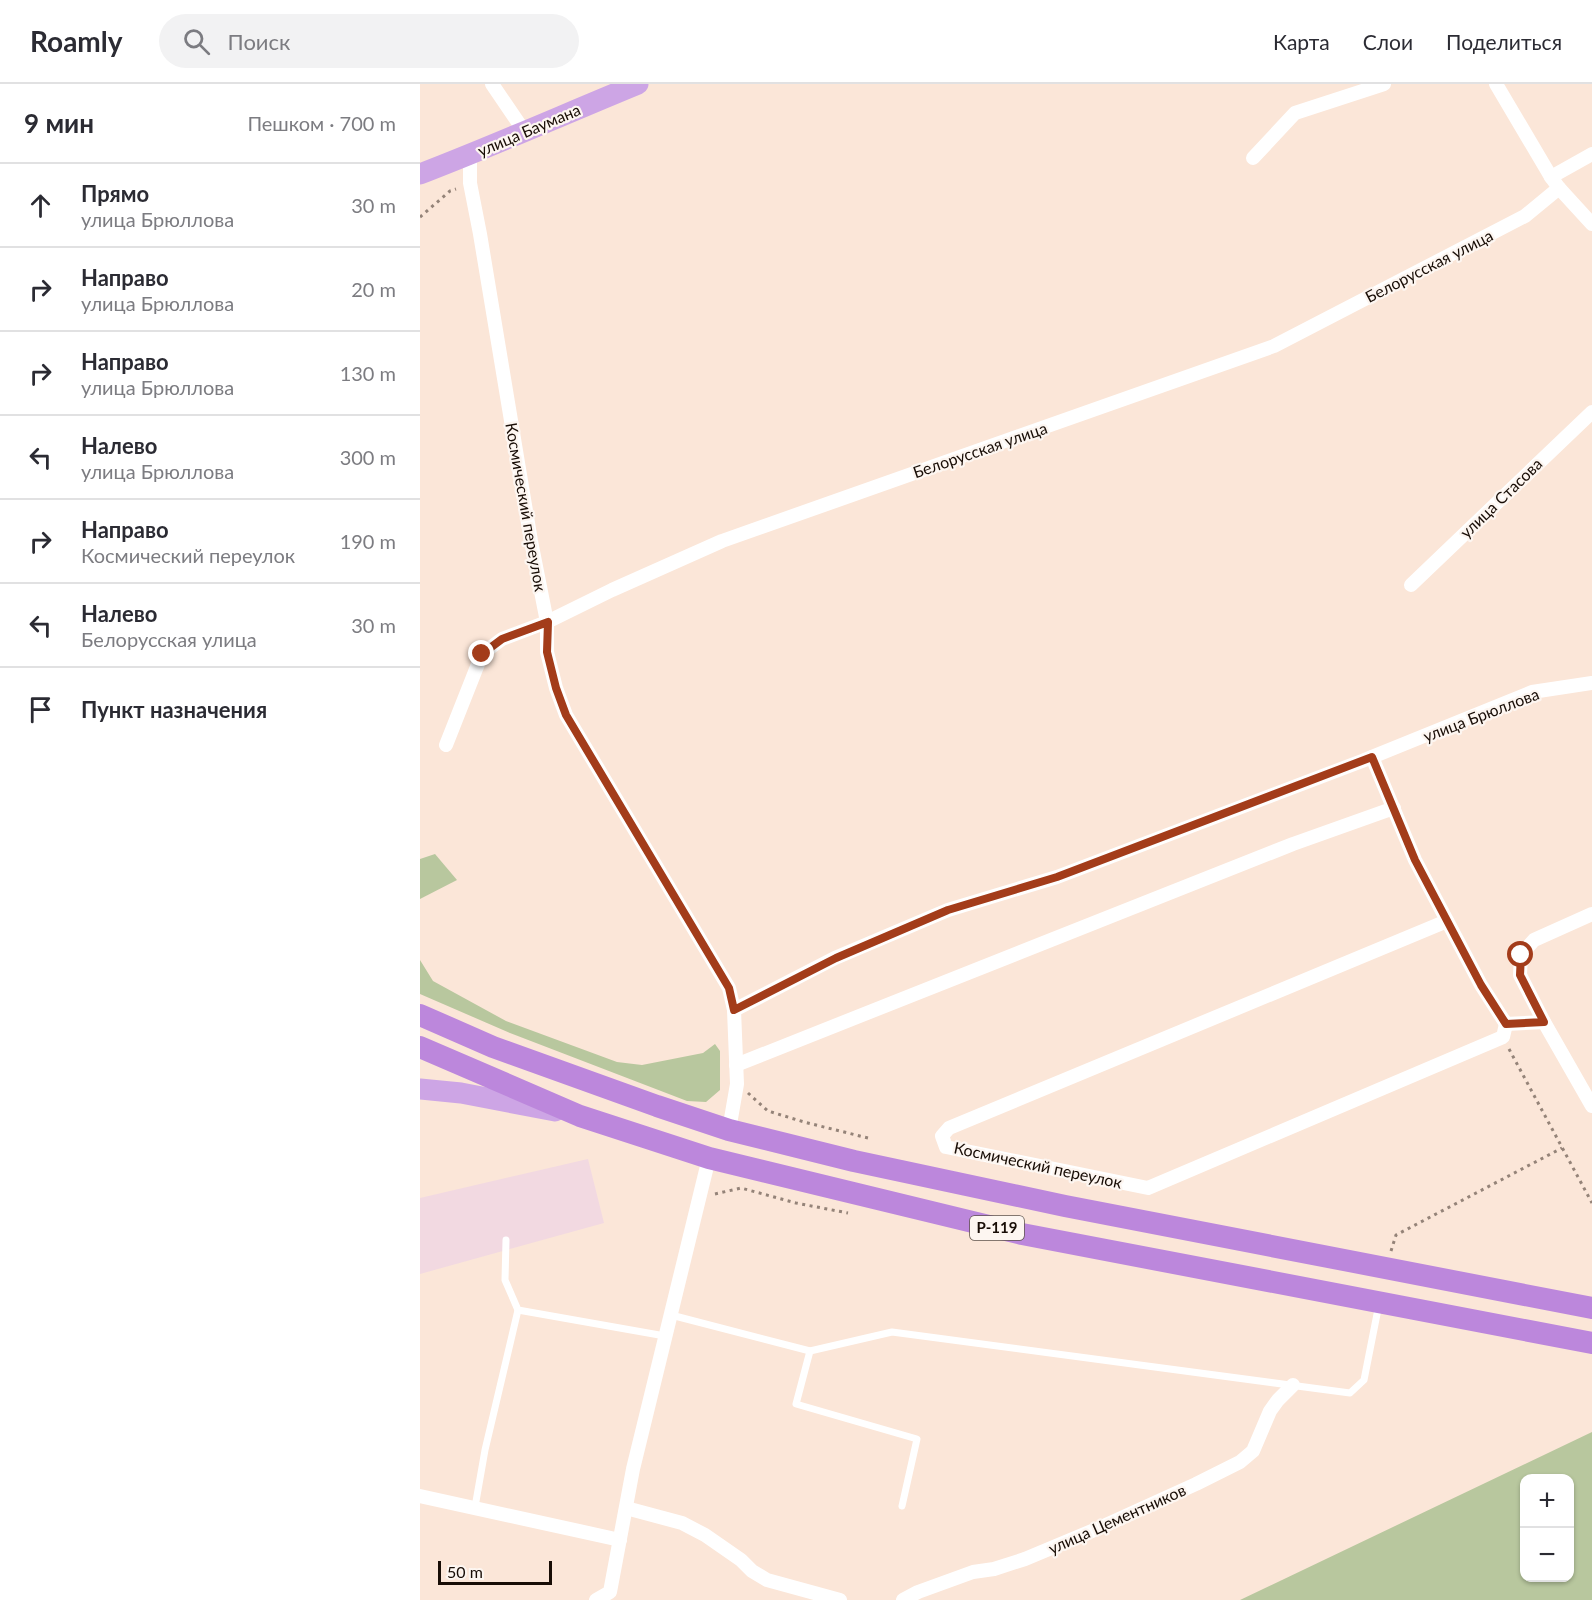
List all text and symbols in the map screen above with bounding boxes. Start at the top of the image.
search box [159,14,579,68]
text: Roamly [30,24,123,58]
icon: search [180,25,213,58]
text: Поиск [228,28,290,55]
text: Карта [1273,29,1330,54]
text: Слои [1363,29,1413,54]
text: Поделиться [1446,29,1562,54]
street label: улица Баумана [475,99,583,160]
text: 9 мин [24,107,94,139]
text: Пешком · 700 m [247,111,396,135]
text: Прямо [81,180,149,207]
icon: ahead [24,189,57,222]
text: 30 m [351,193,396,217]
text: улица Брюллова [81,207,234,231]
street label: Белорусская улица [1362,225,1496,306]
text: Направо [81,264,169,291]
icon: right [24,273,57,306]
text: 20 m [351,277,396,301]
text: улица Брюллова [81,291,234,315]
text: Направо [81,348,169,375]
icon: right [24,357,57,390]
text: 130 m [340,361,396,385]
text: улица Брюллова [81,375,234,399]
street label: Белорусская улица [910,418,1049,481]
street label: Космический переулок [502,421,551,594]
text: Налево [81,432,157,459]
icon: left [24,441,57,474]
text: 300 m [340,445,396,469]
street label: улица Стасова [1456,454,1546,541]
text: улица Брюллова [81,459,234,483]
text: Направо [81,516,169,543]
icon: right [24,525,57,558]
text: 190 m [340,529,396,553]
text: Космический переулок [81,543,295,567]
text: Налево [81,600,157,627]
icon: left [24,609,57,642]
text: 30 m [351,613,396,637]
text: Белорусская улица [81,627,257,651]
route end [468,640,494,666]
street label: улица Брюллова [1420,684,1541,745]
icon: arrive [24,693,57,726]
text: Пункт назначения [81,696,267,723]
route start [1507,941,1533,967]
street label: Космический переулок [952,1137,1125,1192]
road number: Р-119 [970,1216,1024,1240]
map controls [1520,1474,1574,1582]
button: + [1520,1474,1574,1528]
street label: улица Цементников [1045,1480,1188,1557]
button: − [1520,1528,1574,1582]
scale bar [438,1558,552,1586]
text: 50 m [447,1562,483,1581]

